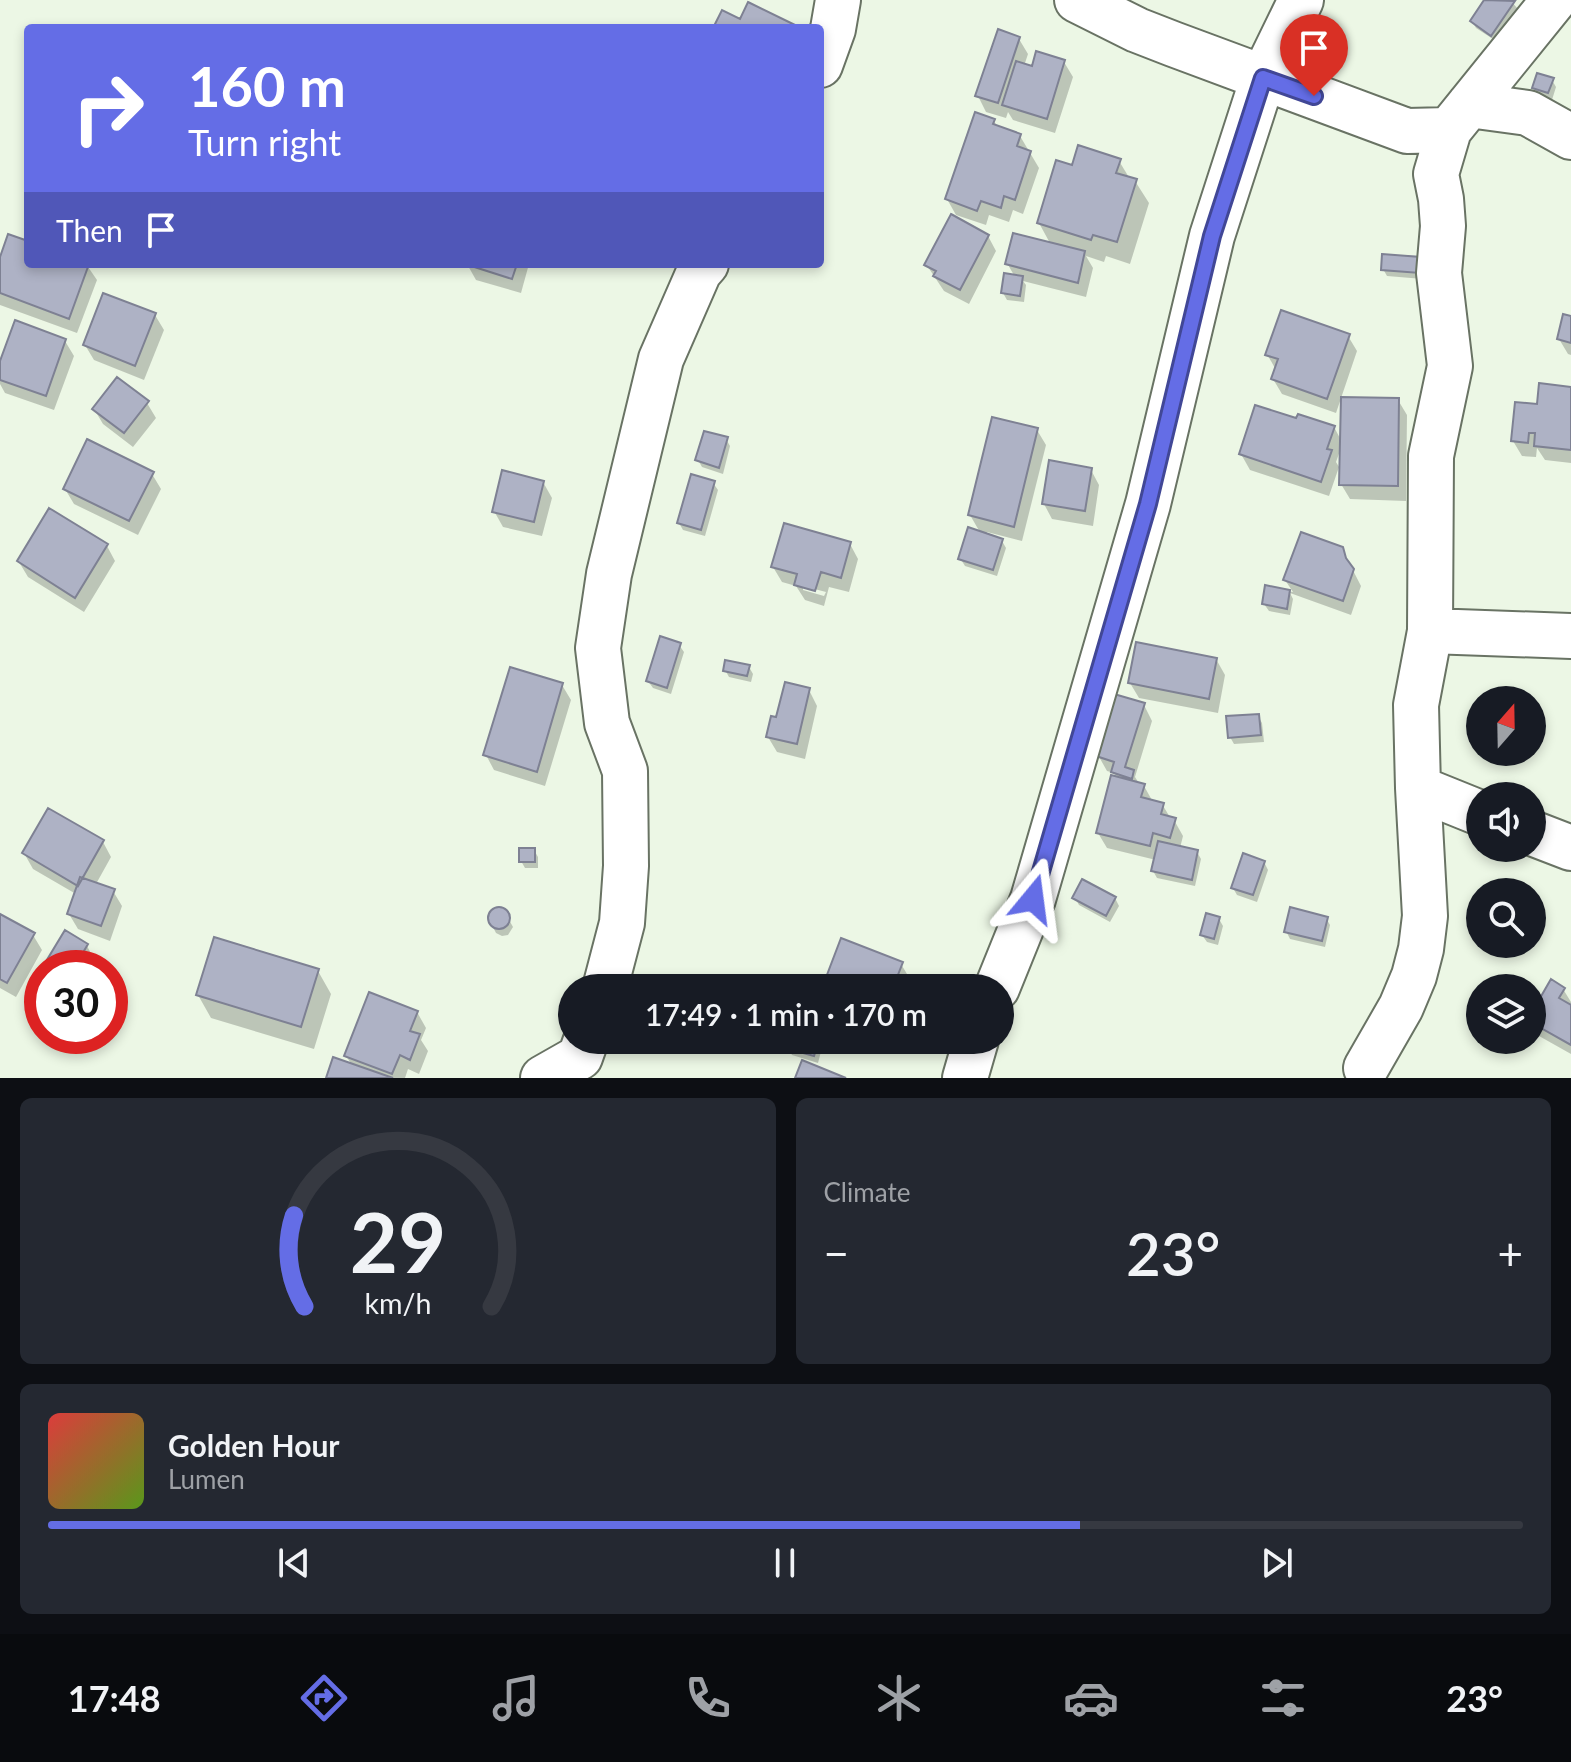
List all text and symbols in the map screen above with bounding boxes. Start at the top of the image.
pin [1280,14.0,1348,96]
icon: arrive [1292,26,1336,70]
text: 160 m [188,52,346,119]
icon: right [56,56,160,160]
text: Turn right [188,120,341,164]
icon: arrive [139,208,183,252]
text: Then [56,212,123,248]
north arrow [1466,686,1546,766]
map controls [1466,686,1546,1054]
button: sound [1466,782,1546,862]
position arrow [991,857,1075,941]
button: search [1466,878,1546,958]
speed limit sign: 30 [24,950,128,1054]
button: layers [1466,974,1546,1054]
text: 17:49 · 1 min · 170 m [645,996,927,1032]
text: Climate [824,1176,910,1208]
text: 29 [350,1191,446,1291]
text: 23° [1126,1217,1221,1289]
text: − [824,1227,849,1279]
text: + [1497,1227,1523,1279]
text: km/h [364,1286,431,1320]
text: Golden Hour [168,1427,340,1463]
text: Lumen [168,1463,245,1495]
icon: previous [272,1541,316,1585]
icon: pause [763,1541,807,1585]
icon: next [1255,1541,1299,1585]
icon: directions [296,1670,352,1726]
icon: music [488,1670,544,1726]
icon: phone [680,1670,736,1726]
icon: climate [871,1670,927,1726]
icon: car [1063,1670,1119,1726]
icon: filters [1255,1670,1311,1726]
text: 17:48 [68,1676,161,1720]
text: 23° [1446,1676,1503,1720]

